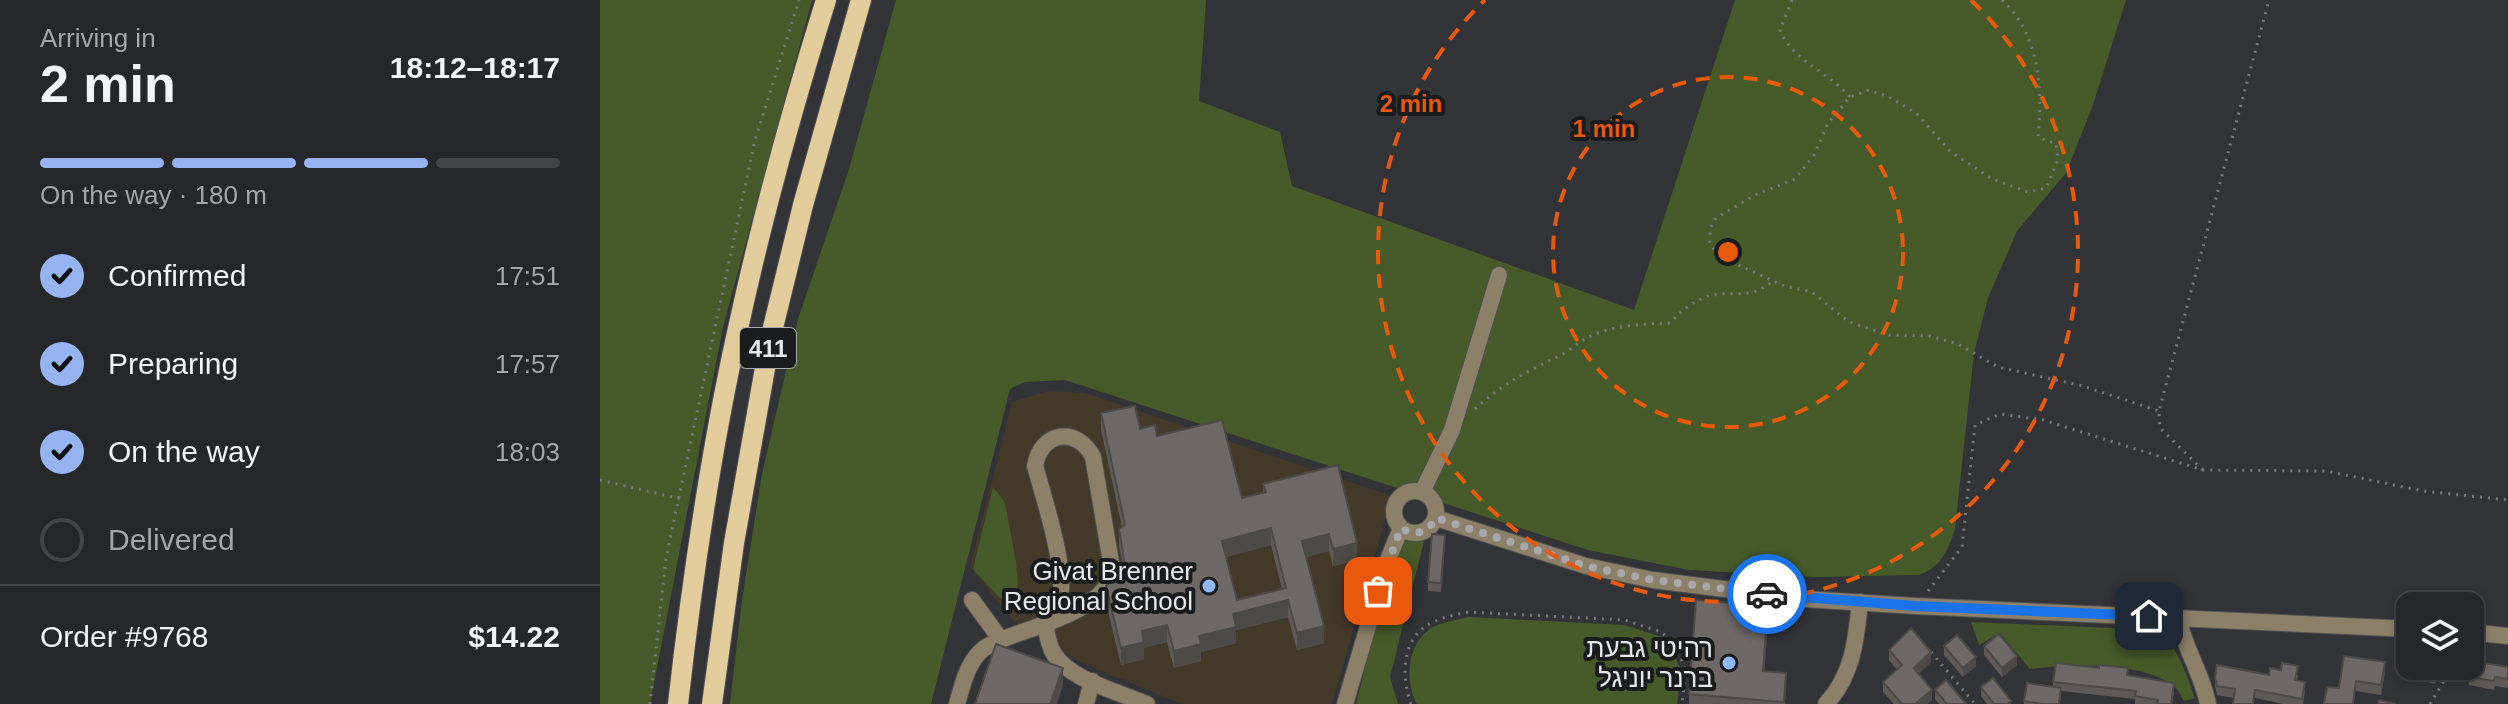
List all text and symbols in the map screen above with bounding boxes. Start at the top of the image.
text: Arriving in [40,23,156,53]
text: 18:12–18:17 [390,51,560,84]
text: 2 min [40,55,176,113]
text: 2 min [1380,90,1442,117]
text: 1 min [1573,115,1635,142]
text: On the way · 180 m [40,180,267,210]
centre of rings [1714,238,1742,266]
icon: check [40,254,84,298]
text: Confirmed [108,259,246,292]
text: 17:51 [495,261,560,291]
road number: 411 [740,328,796,368]
icon: check [40,342,84,386]
text: Preparing [108,347,238,380]
text: 17:57 [495,349,560,379]
icon: check [40,430,84,474]
text: On the way [108,435,260,468]
text: 18:03 [495,437,560,467]
text: Delivered [108,523,235,556]
courier [1727,554,1807,634]
place label: Givat Brenner Regional School [1004,556,1193,616]
pin [1344,557,1412,625]
icon: bag [1356,569,1400,613]
icon: car [1745,572,1789,616]
marker: Givat Brenner Regional School [1200,577,1218,595]
pin [2115,582,2183,650]
map controls [2396,592,2484,680]
button: layers [2396,592,2484,680]
icon: home [2127,594,2171,638]
text: Order #9768 [40,620,208,653]
text: $14.22 [468,620,560,653]
place label: רהיטי גבעת ברנר יוניגל [1587,633,1713,693]
marker: רהיטי גבעת ברנר יוניגל [1720,654,1738,672]

